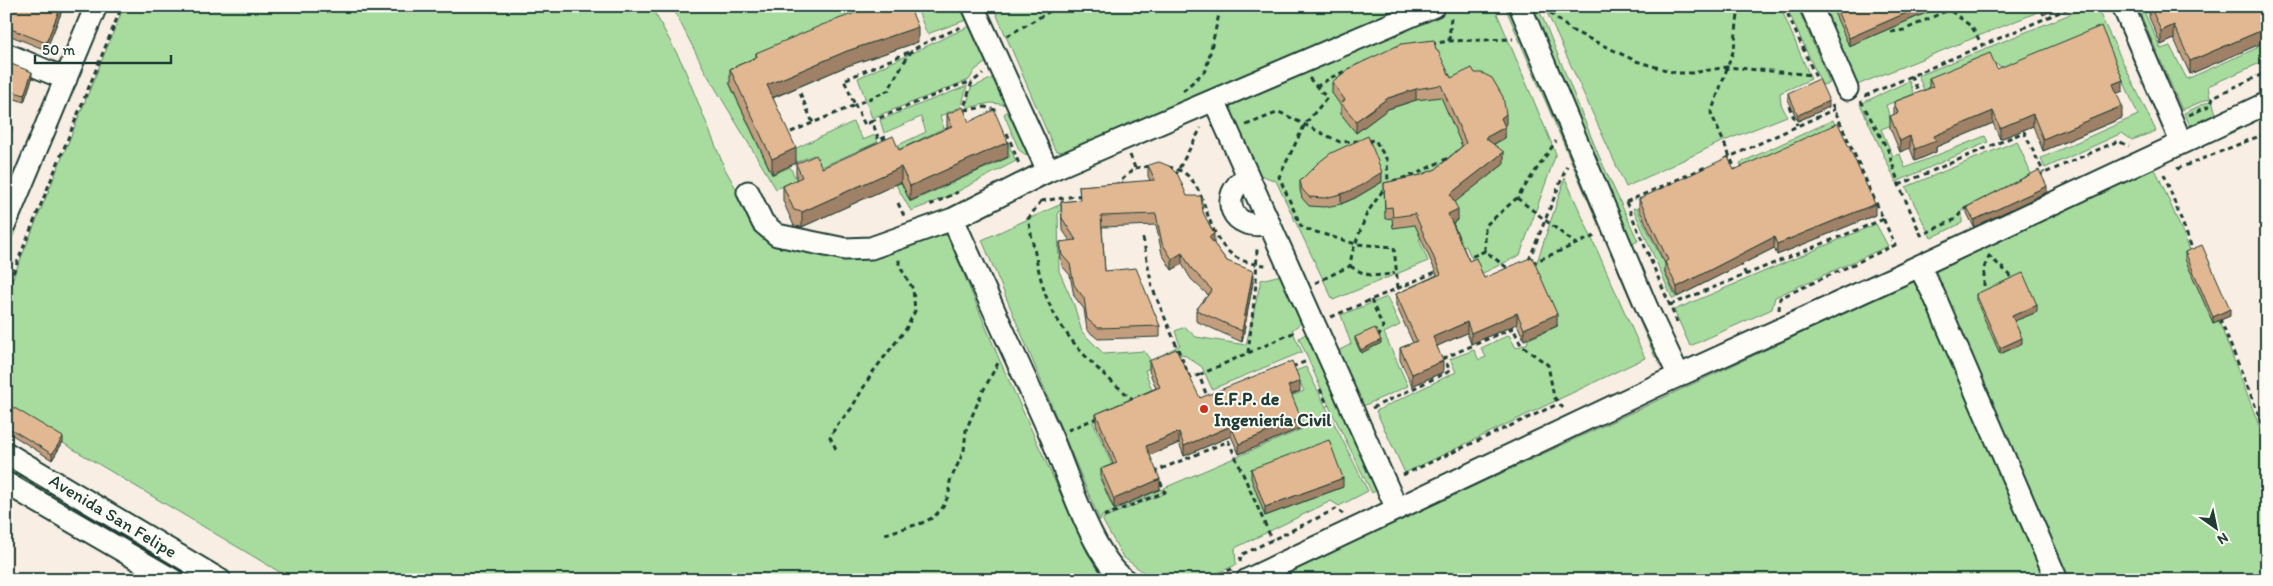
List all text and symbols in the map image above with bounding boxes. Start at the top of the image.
scale bar [35,32,171,64]
text: 50 m [42,41,75,59]
place label: E.F.P. de Ingeniería Civil [1214,388,1332,431]
marker: E.F.P. de Ingeniería Civil [1198,403,1210,415]
street label: Avenida San Felipe [45,469,181,563]
north arrow [2190,504,2240,554]
text: N [2214,529,2231,548]

